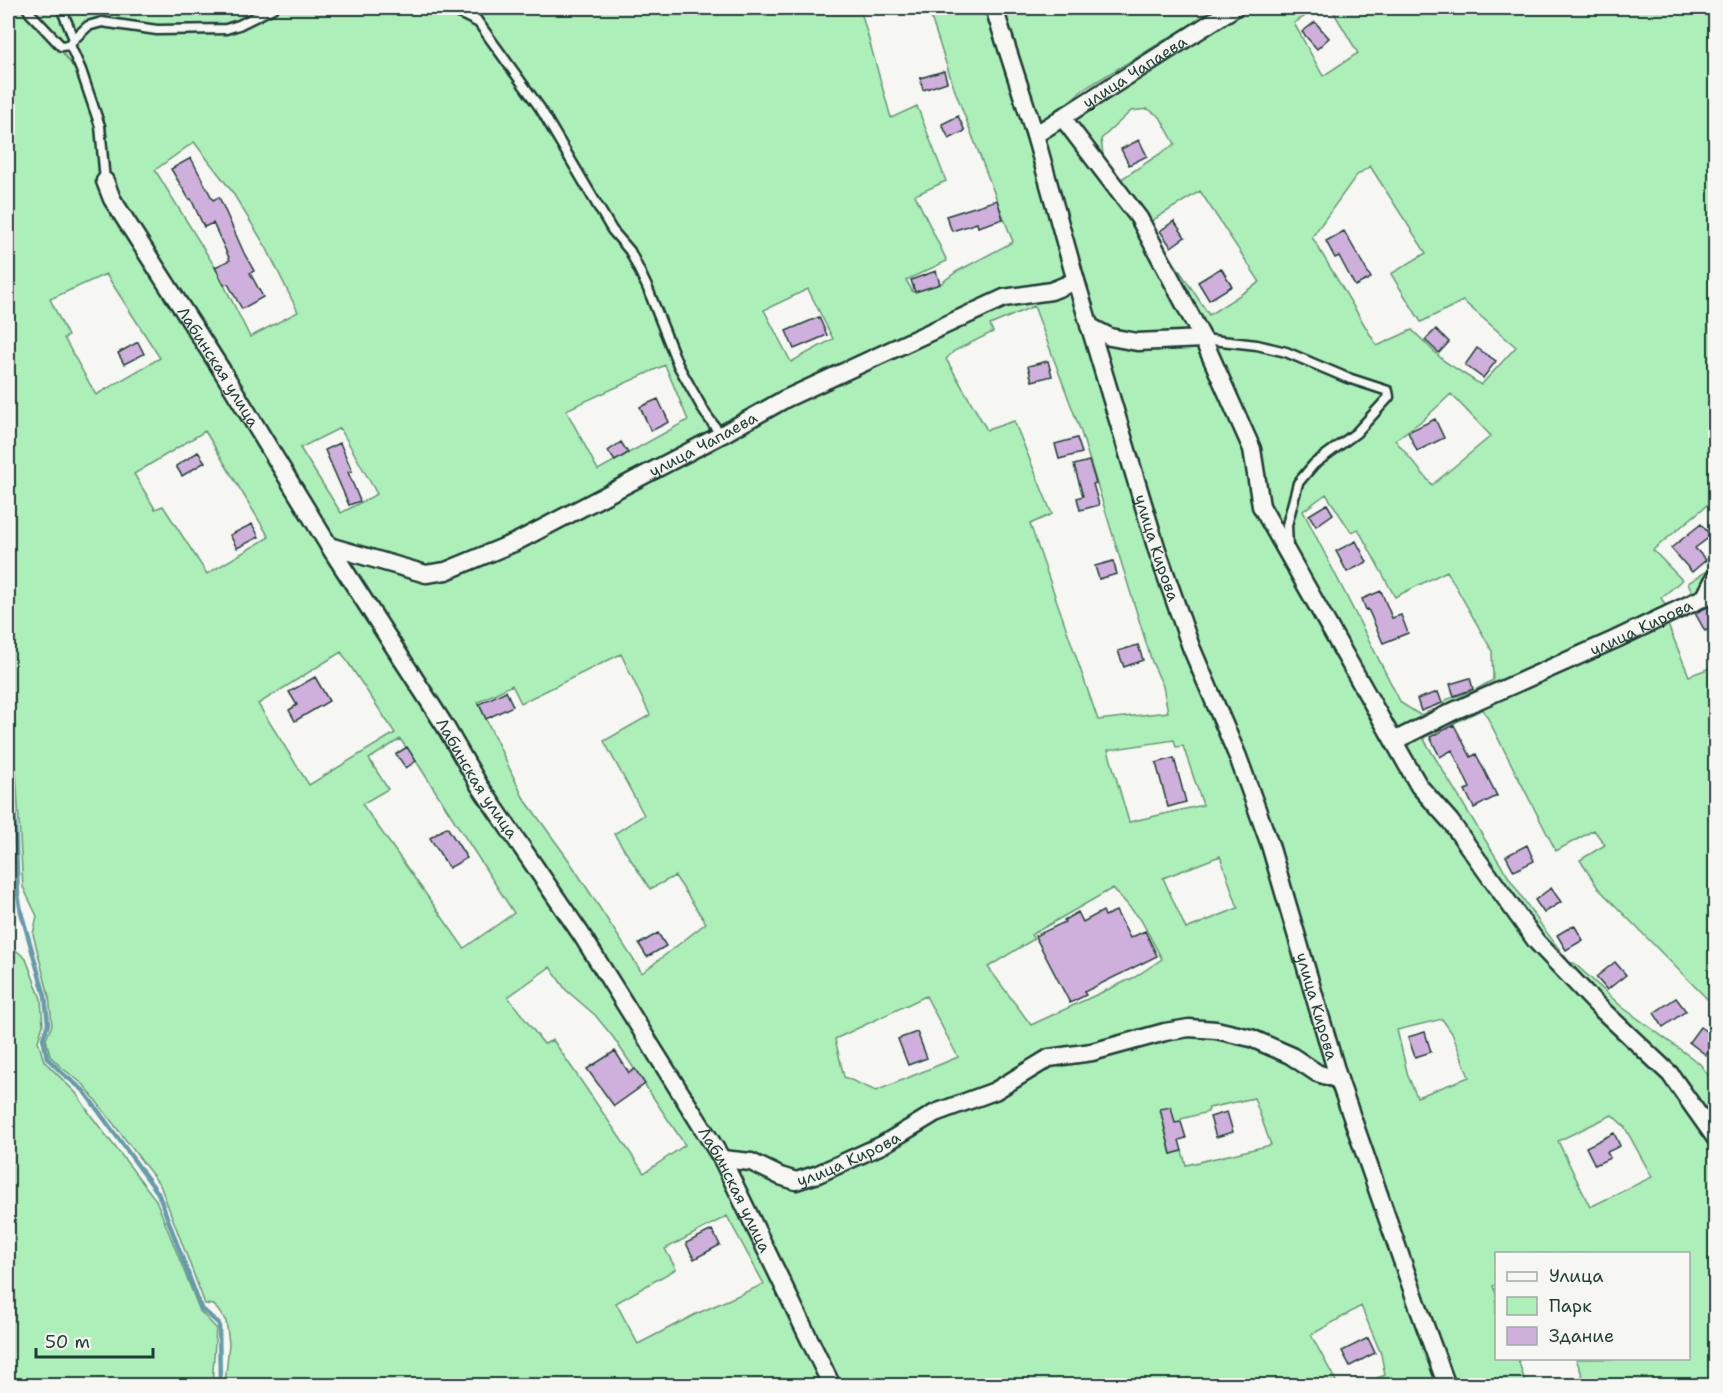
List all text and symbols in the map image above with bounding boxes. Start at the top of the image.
street label: улица Чапаева [1078,30,1191,113]
street label: Лабинская улица [173,302,264,431]
street label: улица Чапаева [645,406,761,481]
street label: улица Кирова [1130,492,1185,604]
street label: улица Кирова [1586,594,1696,660]
street label: Лабинская улица [432,714,523,842]
street label: улица Кирова [1292,950,1343,1062]
street label: Лабинская улица [694,1123,776,1256]
street label: улица Кирова [794,1126,904,1191]
legend [1495,1252,1690,1360]
text: Улица [1549,1264,1603,1288]
text: Парк [1549,1294,1592,1318]
scale bar [36,1321,153,1359]
text: Здание [1549,1324,1614,1348]
text: 50 m [45,1330,90,1354]

